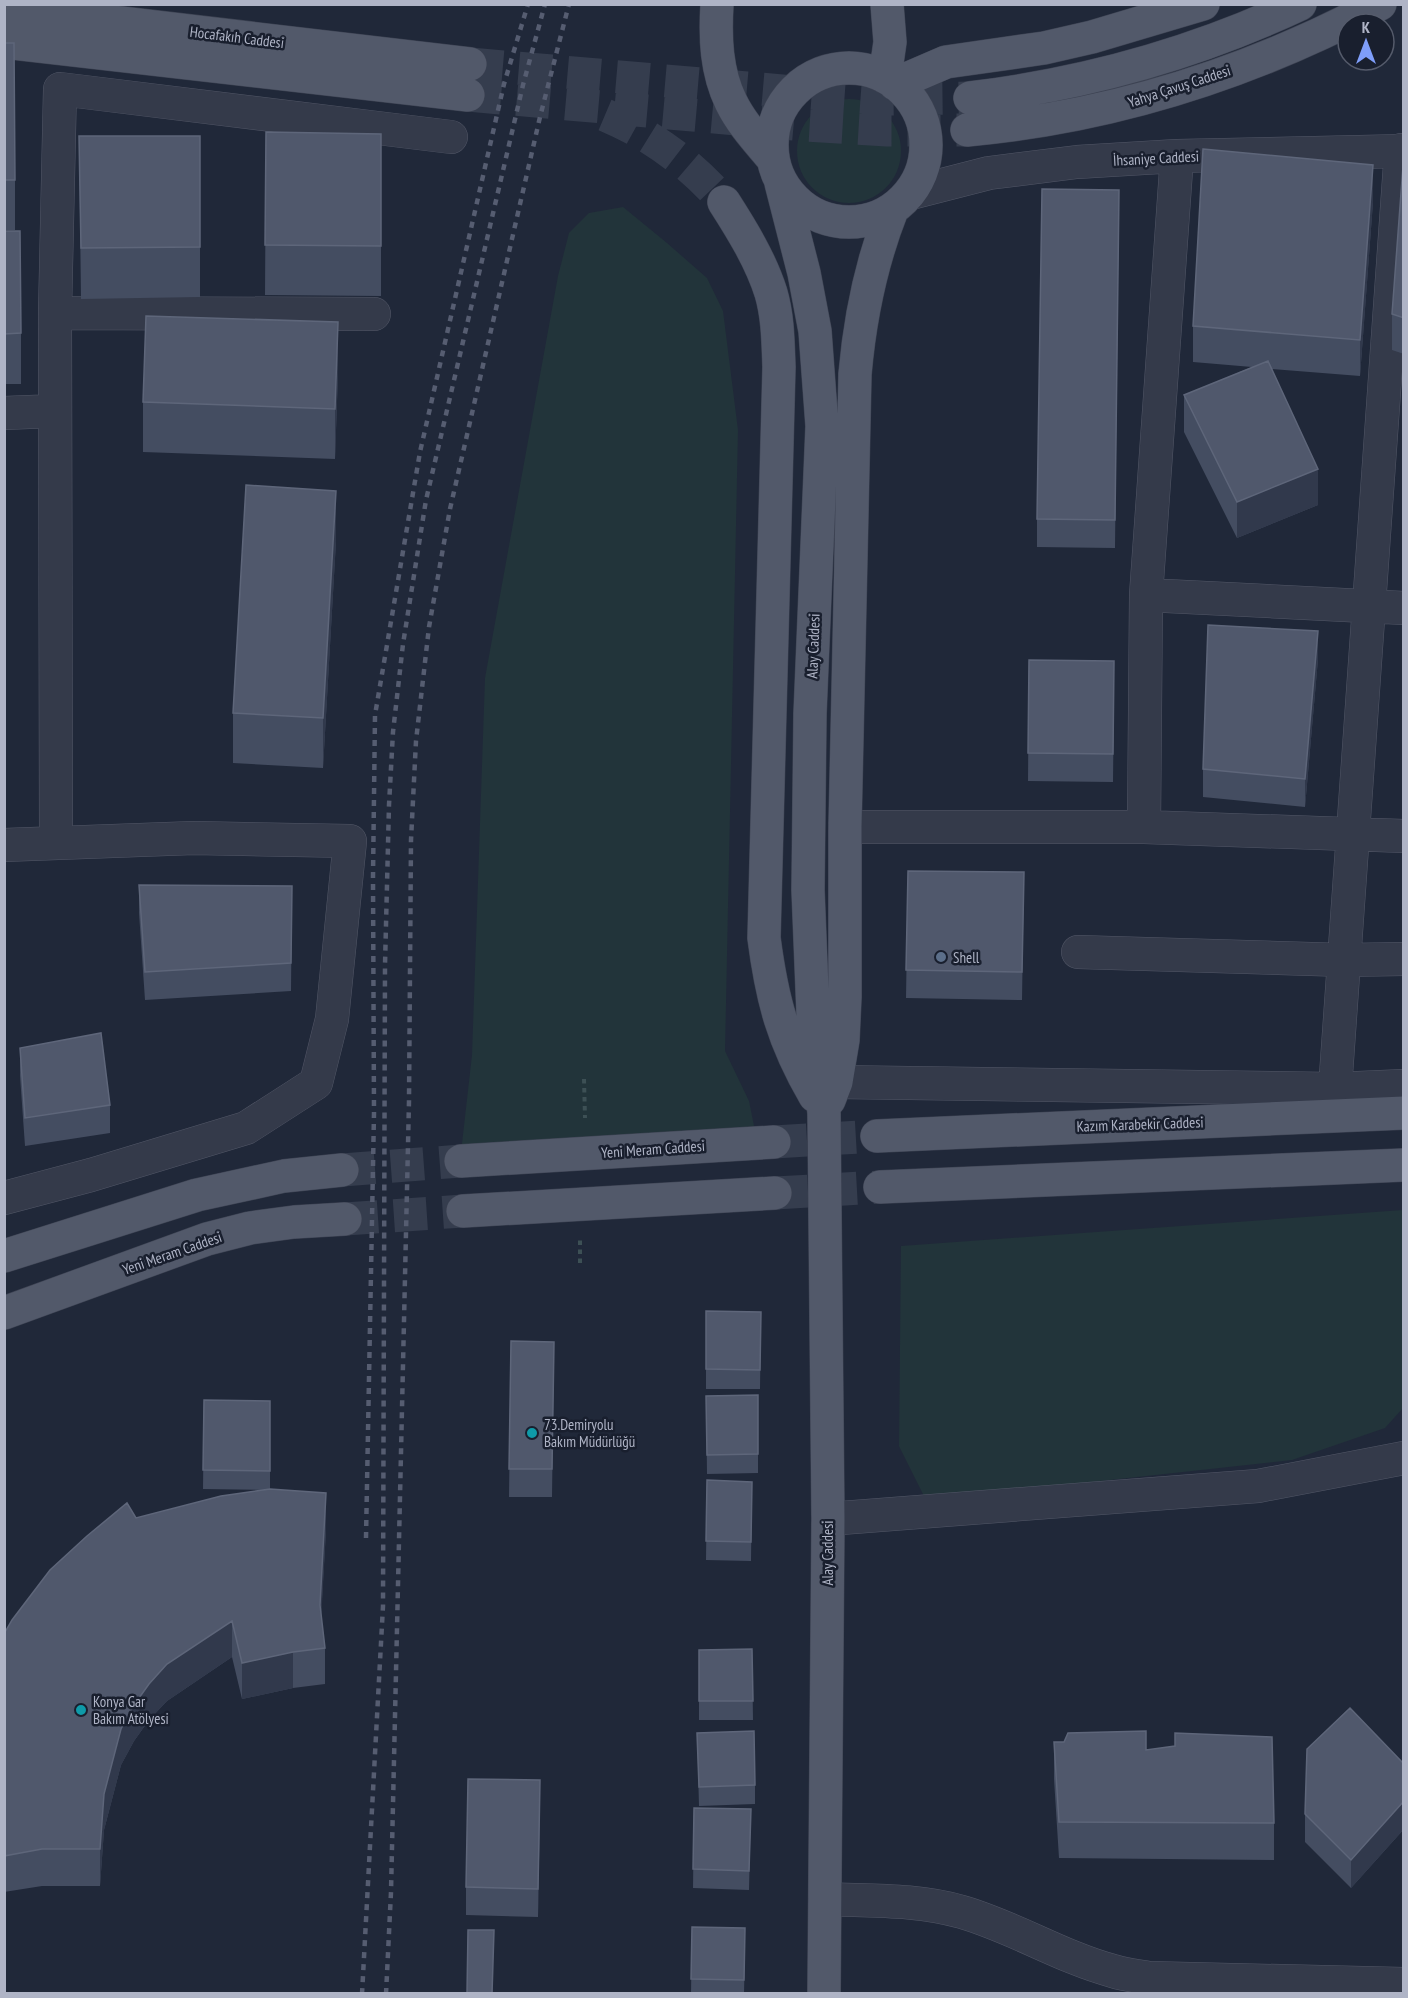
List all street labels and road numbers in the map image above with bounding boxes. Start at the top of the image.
street label: Hocafakıh Caddesi [189,22,285,52]
street label: Yahya Çavuş Caddesi [1125,60,1233,112]
street label: İhsaniye Caddesi [1112,146,1200,170]
street label: Alay Caddesi [802,613,824,679]
street label: Kazım Karabekir Caddesi [1076,1112,1204,1136]
street label: Yeni Meram Caddesi [600,1136,706,1162]
street label: Yeni Meram Caddesi [120,1227,224,1279]
street label: Alay Caddesi [818,1520,837,1586]

